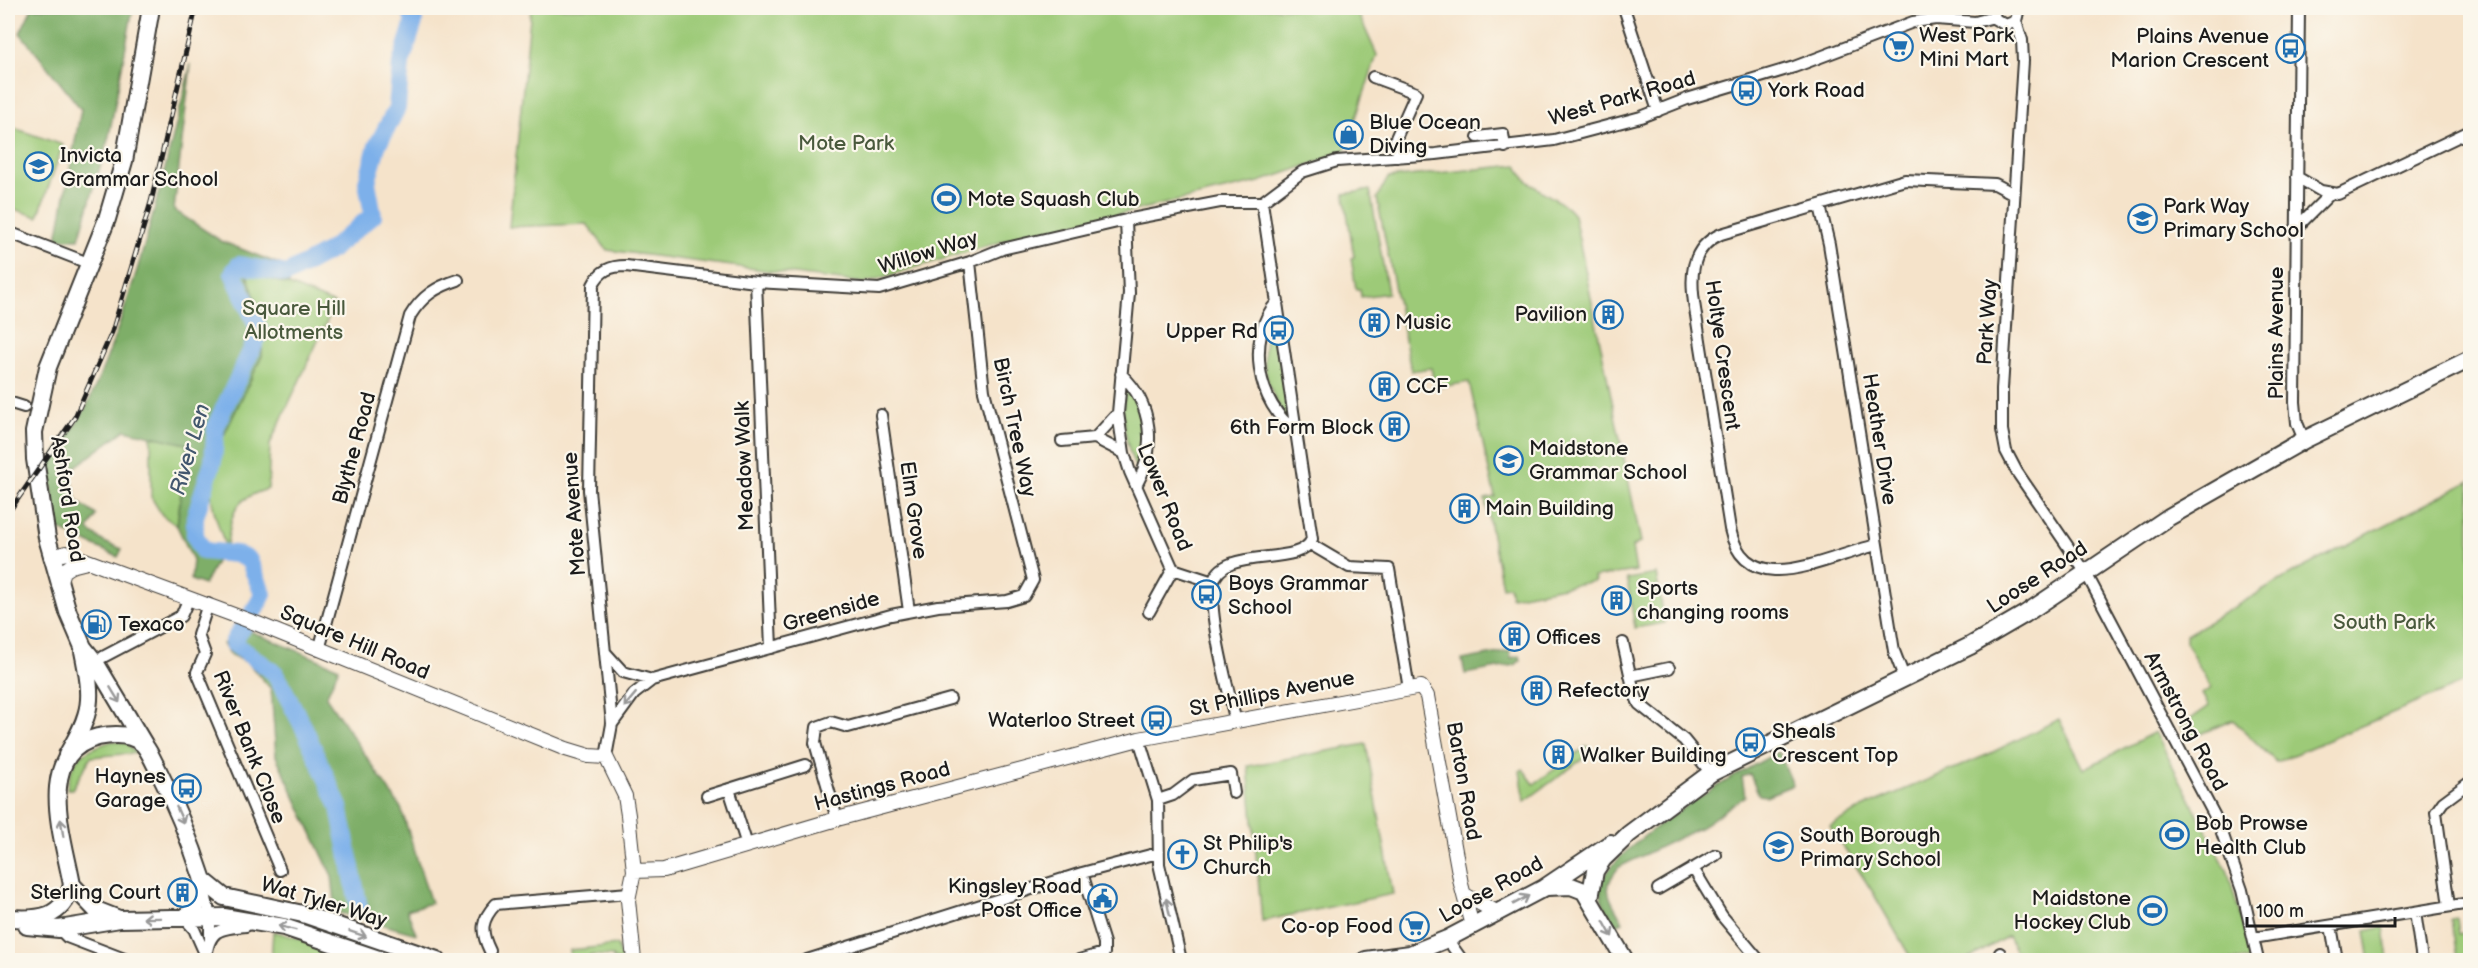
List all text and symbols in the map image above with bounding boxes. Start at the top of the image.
place label: West Park Mini Mart [1919,23,2015,72]
place label: Plains Avenue Marion Crescent [2110,24,2270,73]
supermarket icon: West Park Mini Mart [1882,31,1914,63]
bus stop icon: Plains Avenue Marion Crescent [2274,32,2306,64]
street label: West Park Road [1546,66,1698,131]
bus stop icon: York Road [1731,74,1763,106]
place label: York Road [1767,78,1865,103]
place label: Blue Ocean Diving [1369,110,1481,159]
shop icon: Blue Ocean Diving [1332,118,1364,150]
park label: Mote Park [798,131,895,156]
place label: Invicta Grammar School [60,143,218,192]
school or university icon: Invicta Grammar School [23,151,55,183]
sports icon: Mote Squash Club [930,183,962,215]
place label: Mote Squash Club [967,187,1140,212]
place label: Park Way Primary School [2163,194,2304,243]
school or university icon: Park Way Primary School [2126,202,2158,234]
street label: Willow Way [876,225,981,279]
street label: Plains Avenue [2264,267,2289,399]
street label: Holtye Crescent [1700,278,1746,432]
street label: Park Way [1972,278,2003,366]
park label: Square Hill Allotments [242,296,346,345]
building icon: Pavilion [1592,298,1624,330]
place label: Pavilion [1514,302,1587,327]
building icon: Music [1358,306,1390,338]
place label: Music [1395,310,1451,335]
bus stop icon: Upper Rd [1263,315,1295,347]
place label: Upper Rd [1166,319,1258,344]
street label: Birch Tree Way [988,355,1042,500]
building icon: CCF [1369,370,1401,402]
street label: Heather Drive [1857,372,1902,507]
place label: CCF [1406,374,1449,399]
street label: Blythe Road [327,389,382,507]
street label: Meadow Walk [730,400,759,531]
water label: River Len [165,401,216,498]
building icon: 6th Form Block [1378,411,1410,443]
place label: 6th Form Block [1230,415,1374,440]
street label: Ashford Road [45,434,90,564]
place label: Maidstone Grammar School [1529,436,1687,485]
street label: Lower Road [1132,440,1197,555]
school or university icon: Maidstone Grammar School [1492,444,1524,476]
street label: Mote Avenue [558,451,591,577]
street label: Elm Grove [894,460,933,561]
building icon: Main Building [1448,492,1480,524]
place label: Main Building [1485,496,1614,521]
street label: Loose Road [1982,536,2092,619]
place label: Boys Grammar School [1228,571,1369,620]
place label: Sports changing rooms [1637,576,1789,625]
bus stop icon: Boys Grammar School [1191,579,1223,611]
building icon: Sports changing rooms [1600,584,1632,616]
street label: Greenside [780,586,882,637]
street label: Square Hill Road [276,600,433,685]
fuel station icon: Texaco [81,608,113,640]
park label: South Park [2333,610,2436,635]
place label: Texaco [118,612,185,637]
building icon: Offices [1499,621,1531,653]
place label: Offices [1536,625,1601,650]
street label: Armstrong Road [2138,647,2233,795]
street label: St Phillips Avenue [1187,665,1357,722]
street label: River Bank Close [207,667,292,827]
building icon: Refectory [1520,674,1552,706]
place label: Refectory [1557,678,1650,703]
one-way arrow [109,686,121,703]
one-way arrow [623,692,636,708]
bus stop icon: Waterloo Street [1140,704,1172,736]
place label: Waterloo Street [988,708,1136,733]
place label: Sheals Crescent Top [1772,719,1898,768]
street label: Barton Road [1441,720,1486,842]
bus stop icon: Sheals Crescent Top [1735,727,1767,759]
building icon: Walker Building [1543,739,1575,771]
place label: Walker Building [1580,743,1727,768]
street label: Hastings Road [811,756,953,817]
place label: Haynes Garage [95,764,166,813]
bus stop icon: Haynes Garage [171,772,203,804]
one-way arrow [175,806,186,824]
place label: Bob Prowse Health Club [2195,811,2308,860]
one-way arrow [56,818,67,838]
sports icon: Bob Prowse Health Club [2158,819,2190,851]
place label: South Borough Primary School [1800,823,1941,872]
place label: St Philip's Church [1203,831,1293,880]
school or university icon: South Borough Primary School [1763,831,1795,863]
church icon: St Philip's Church [1166,839,1198,871]
street label: Loose Road [1435,851,1547,928]
street label: Wat Tyler Way [258,871,390,934]
place label: Kingsley Road Post Office [948,874,1082,923]
building icon: Sterling Court [166,876,198,908]
place label: Sterling Court [31,880,162,905]
public building icon: Kingsley Road Post Office [1087,882,1119,914]
place label: Maidstone Hockey Club [2013,886,2131,935]
scale bar [2247,890,2396,928]
one-way arrow [1512,894,1529,906]
sports icon: Maidstone Hockey Club [2136,894,2168,926]
one-way arrow [1162,898,1173,917]
text: 100 m [2256,901,2304,922]
supermarket icon: Co-op Food [1398,910,1430,942]
one-way arrow [143,912,163,924]
place label: Co-op Food [1281,914,1393,939]
one-way arrow [1602,920,1614,937]
one-way arrow [278,922,297,934]
one-way arrow [348,929,367,940]

